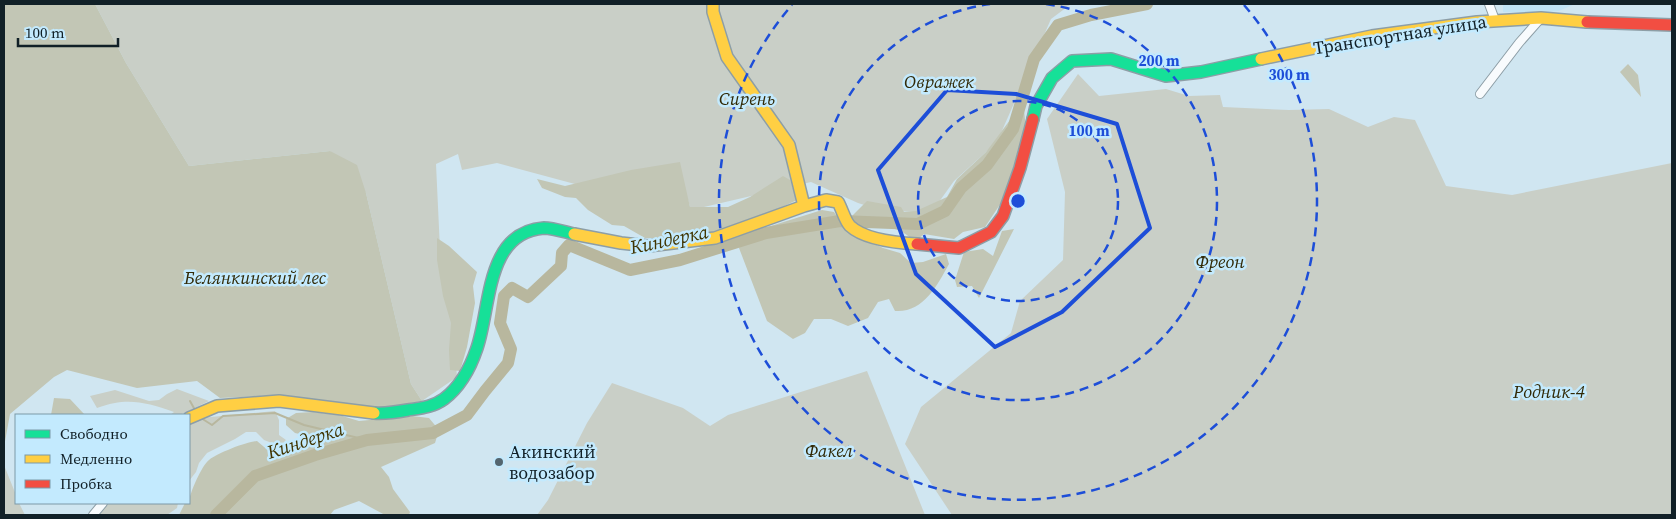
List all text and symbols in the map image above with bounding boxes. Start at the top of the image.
street label: Транспортная улица [1312,8,1489,61]
scale bar [18,15,118,47]
text: 100 m [25,22,65,43]
text: 200 m [1138,50,1180,71]
text: 300 m [1268,64,1310,85]
park label: Овражек [904,69,974,94]
park label: Сирень [719,86,775,111]
text: 100 m [1068,120,1110,141]
centre of rings [1009,192,1027,210]
water label: Киндерка [626,218,711,260]
park label: Фреон [1195,249,1245,274]
park label: Белянкинский лес [183,265,327,290]
park label: Родник-4 [1512,379,1585,404]
legend [15,414,190,504]
water label: Киндерка [262,415,347,465]
text: Свободно [60,423,128,444]
park label: Факел [805,438,853,463]
place label: Акинский водозабор [509,439,596,485]
text: Медленно [60,448,132,469]
marker: Акинский водозабор [493,456,505,468]
text: Пробка [60,473,112,494]

